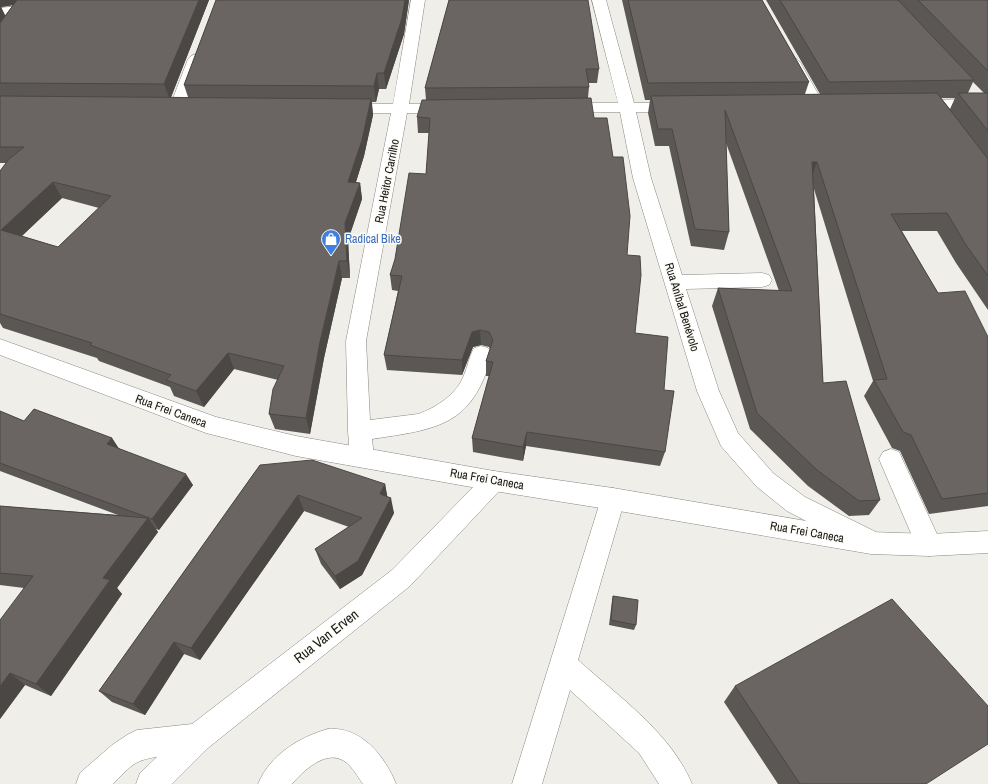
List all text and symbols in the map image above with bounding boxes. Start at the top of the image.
street label: Rua Heitor Carrilho [371,138,403,224]
shop icon: Radical Bike [320,228,342,256]
place label: Radical Bike [345,231,401,247]
street label: Rua Aníbal Benévolo [661,261,703,353]
street label: Rua Frei Caneca [133,391,209,432]
street label: Rua Frei Caneca [449,465,526,493]
street label: Rua Frei Caneca [769,518,846,546]
street label: Rua Van Erven [290,605,362,667]

